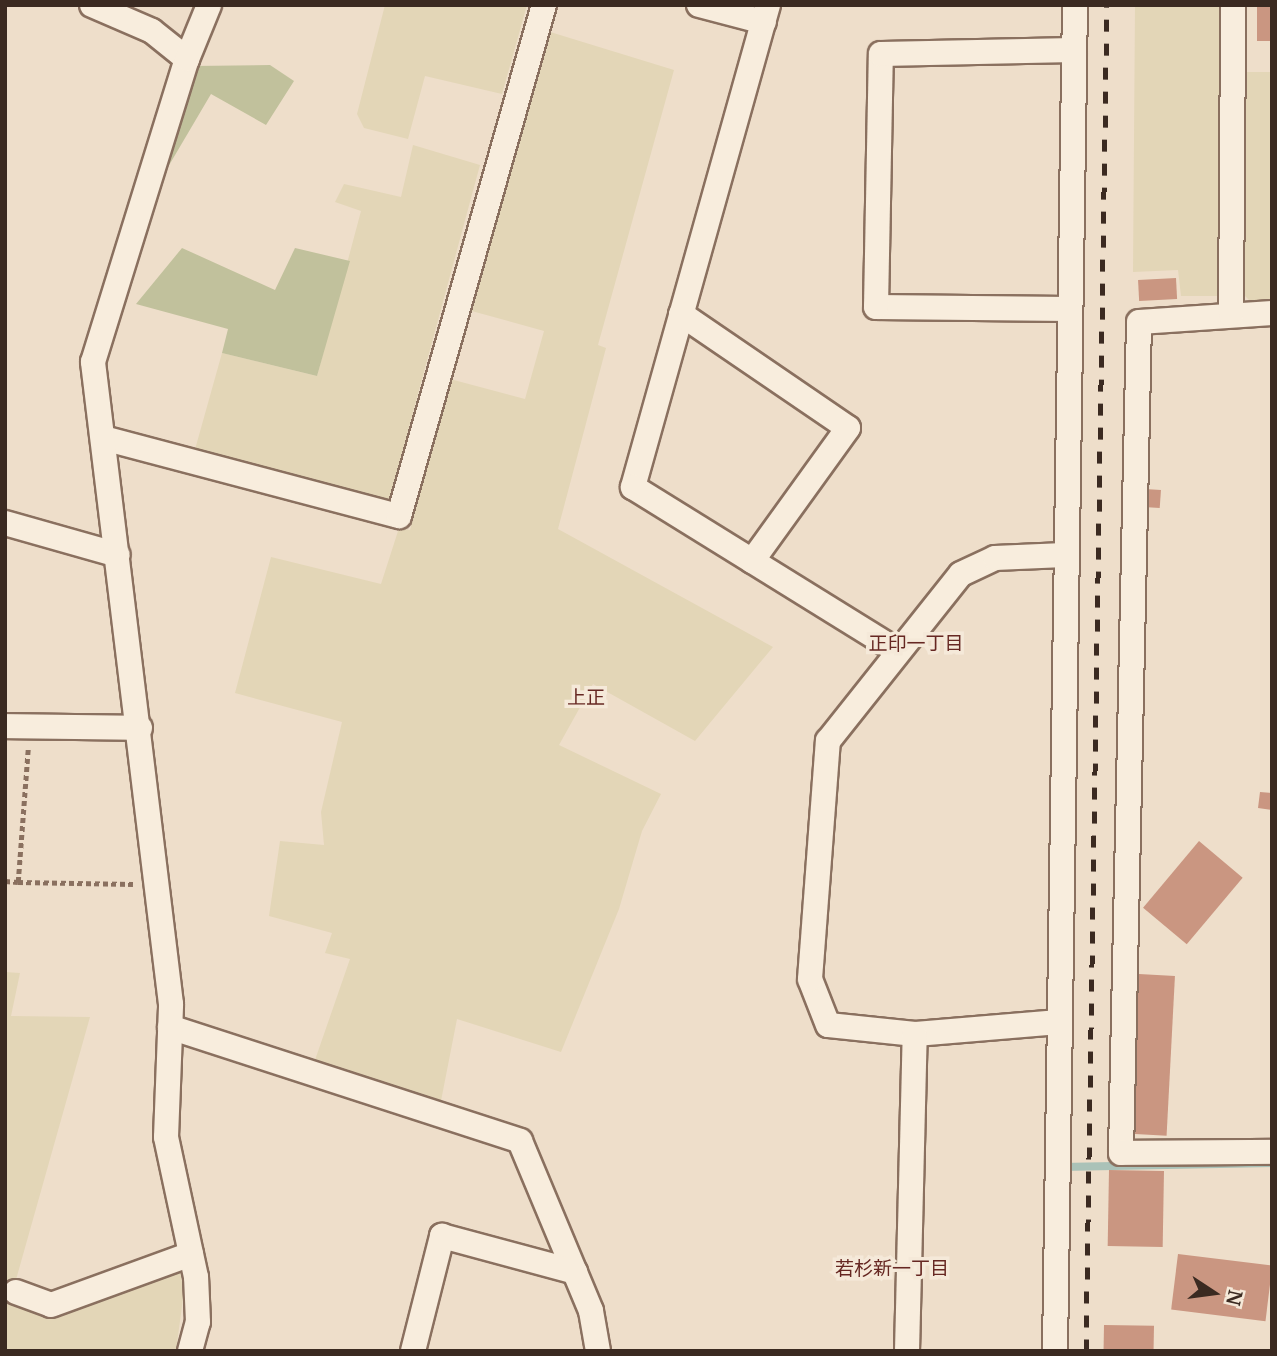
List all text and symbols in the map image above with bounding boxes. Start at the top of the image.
district label: 正印一丁目 [869,633,963,655]
district label: 上正 [567,687,605,709]
district label: 若杉新一丁目 [835,1258,949,1280]
north arrow [1179,1258,1249,1328]
text: N [1221,1288,1248,1308]

